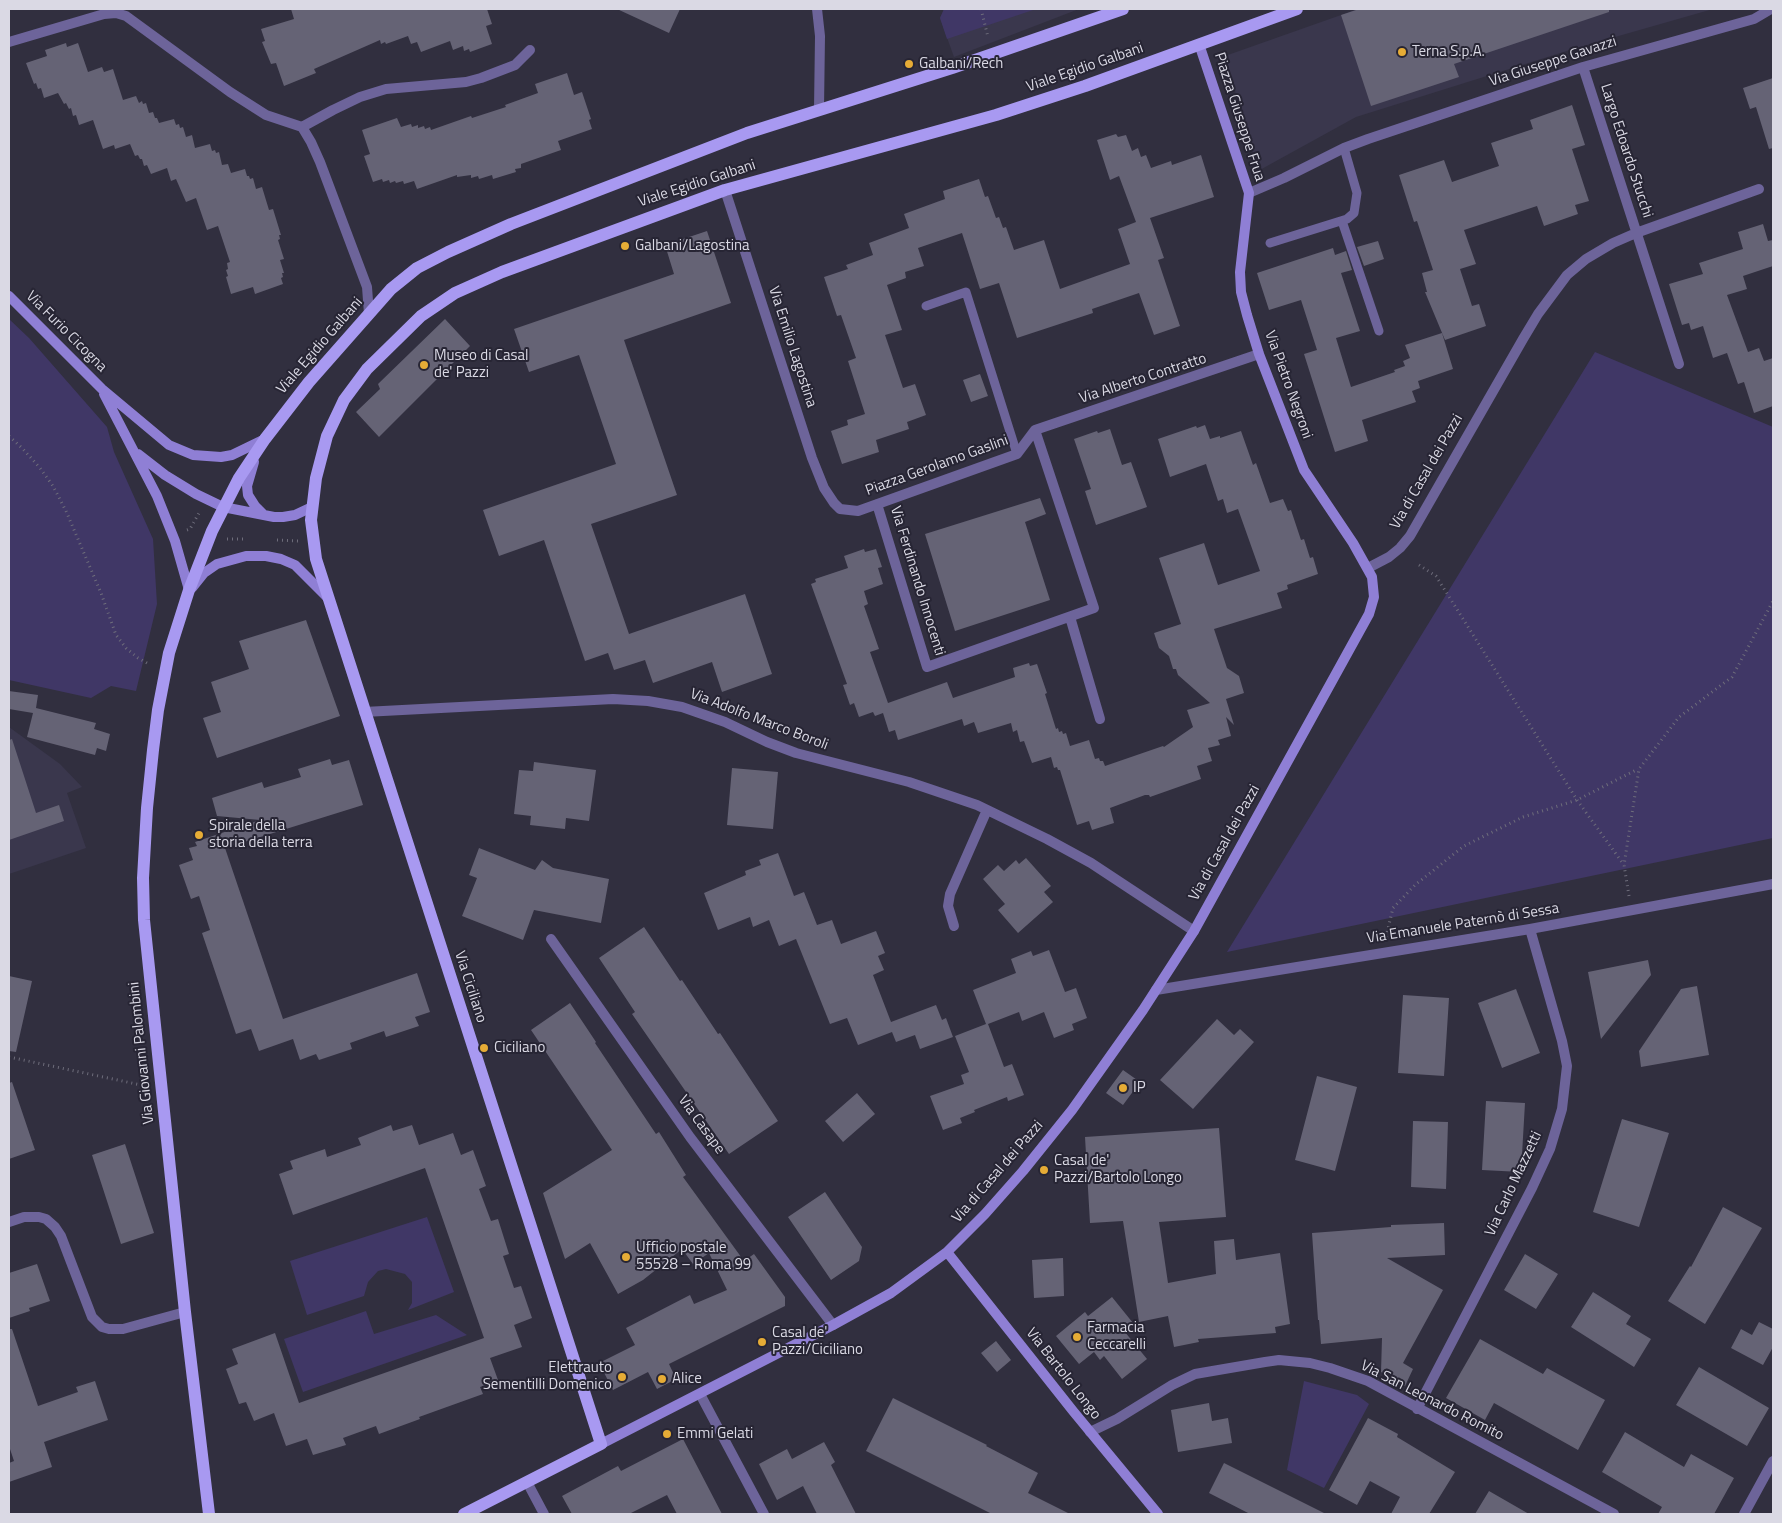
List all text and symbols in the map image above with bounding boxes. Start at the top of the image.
street label: Via Giuseppe Gavazzi [1487,33,1619,91]
street label: Viale Egidio Galbani [1024,40,1146,96]
place label: Terna S.p.A. [1412,43,1485,61]
marker: Terna S.p.A. [1396,46,1408,58]
street label: Piazza Giuseppe Frua [1210,50,1268,184]
place label: Galbani/Rech [919,55,1003,73]
marker: Galbani/Rech [903,58,915,70]
street label: Largo Edoardo Stucchi [1596,82,1656,220]
street label: Viale Egidio Galbani [636,157,758,211]
place label: Galbani/Lagostina [635,237,750,255]
marker: Galbani/Lagostina [619,240,631,252]
street label: Via Emilio Lagostina [764,284,820,410]
street label: Via Furio Cicogna [22,288,110,376]
street label: Viale Egidio Galbani [273,294,367,398]
street label: Via Pietro Negroni [1260,328,1316,442]
place label: Museo di Casal de' Pazzi [434,347,528,382]
street label: Via Alberto Contratto [1077,350,1209,408]
marker: Museo di Casal de' Pazzi [418,359,430,371]
street label: Via di Casal dei Pazzi [1387,411,1467,533]
street label: Piazza Gerolamo Gaslini [863,432,1011,500]
street label: Via Ferdinando Innocenti [886,504,948,658]
street label: Via Adolfo Marco Boroli [687,685,831,755]
street label: Via di Casal dei Pazzi [1186,782,1264,904]
place label: Spirale della storia della terra [209,817,312,852]
marker: Spirale della storia della terra [193,829,205,841]
street label: Via Emanuele Paternò di Sessa [1366,900,1560,948]
street label: Via Ciciliano [450,949,490,1025]
street label: Via Giovanni Palombini [126,981,158,1125]
place label: Ciciliano [494,1039,546,1057]
marker: Ciciliano [478,1042,490,1054]
place label: IP [1133,1079,1146,1097]
marker: IP [1117,1082,1129,1094]
street label: Via Casape [674,1092,728,1158]
street label: Via di Casal dei Pazzi [949,1117,1047,1227]
street label: Via Carlo Mazzetti [1482,1129,1546,1239]
place label: Casal de' Pazzi/Bartolo Longo [1054,1152,1182,1187]
marker: Casal de' Pazzi/Bartolo Longo [1038,1164,1050,1176]
place label: Ufficio postale 55528 – Roma 99 [636,1239,751,1274]
marker: Ufficio postale 55528 – Roma 99 [620,1251,632,1263]
place label: Farmacia Ceccarelli [1087,1319,1146,1354]
place label: Casal de' Pazzi/Ciciliano [772,1324,863,1359]
street label: Via Bartolo Longo [1022,1325,1104,1423]
marker: Farmacia Ceccarelli [1071,1331,1083,1343]
marker: Casal de' Pazzi/Ciciliano [756,1336,768,1348]
street label: Via San Leonardo Romito [1357,1357,1507,1445]
place label: Elettrauto Sementilli Domenico [483,1359,612,1394]
place label: Alice [672,1370,702,1388]
marker: Elettrauto Sementilli Domenico [616,1371,628,1383]
marker: Alice [656,1373,668,1385]
place label: Emmi Gelati [677,1425,753,1443]
marker: Emmi Gelati [661,1428,673,1440]

